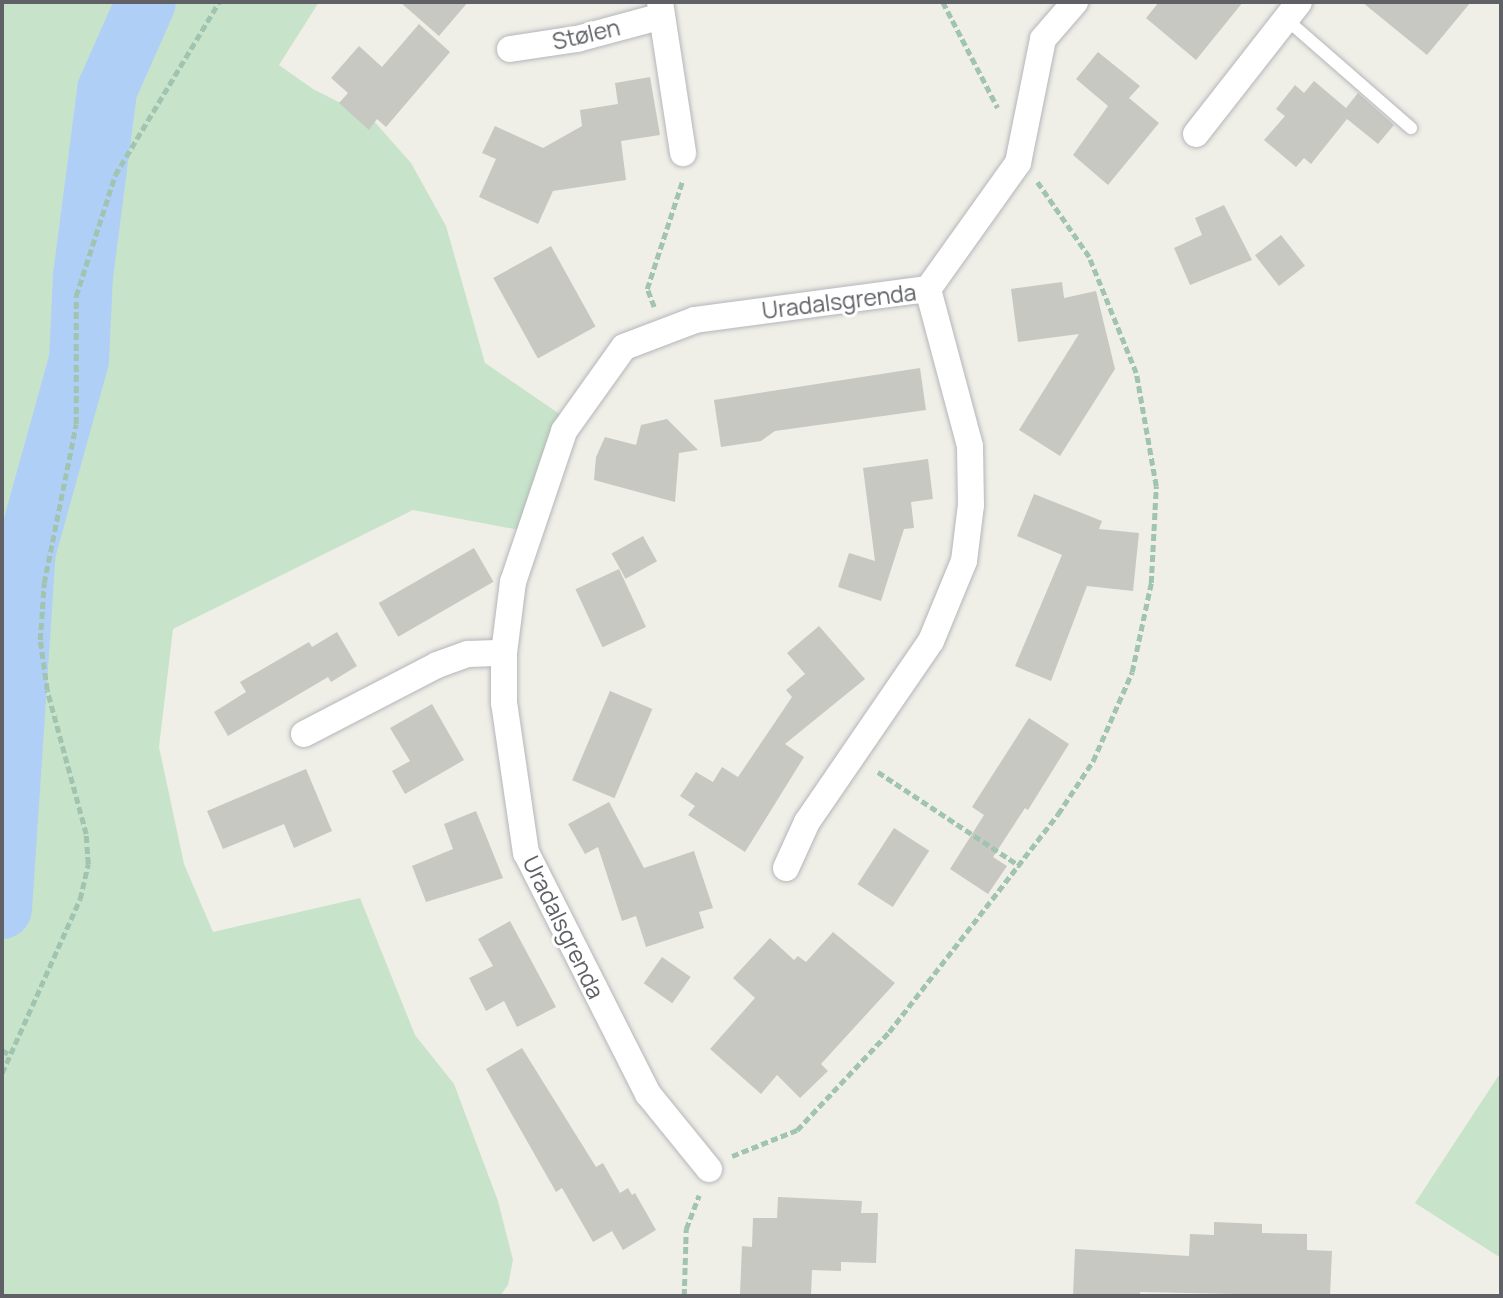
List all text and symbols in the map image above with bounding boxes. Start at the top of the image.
street label: Stølen [549,13,623,55]
street label: Uradalsgrenda [760,278,918,324]
street label: Uradalsgrenda [518,851,610,1003]

